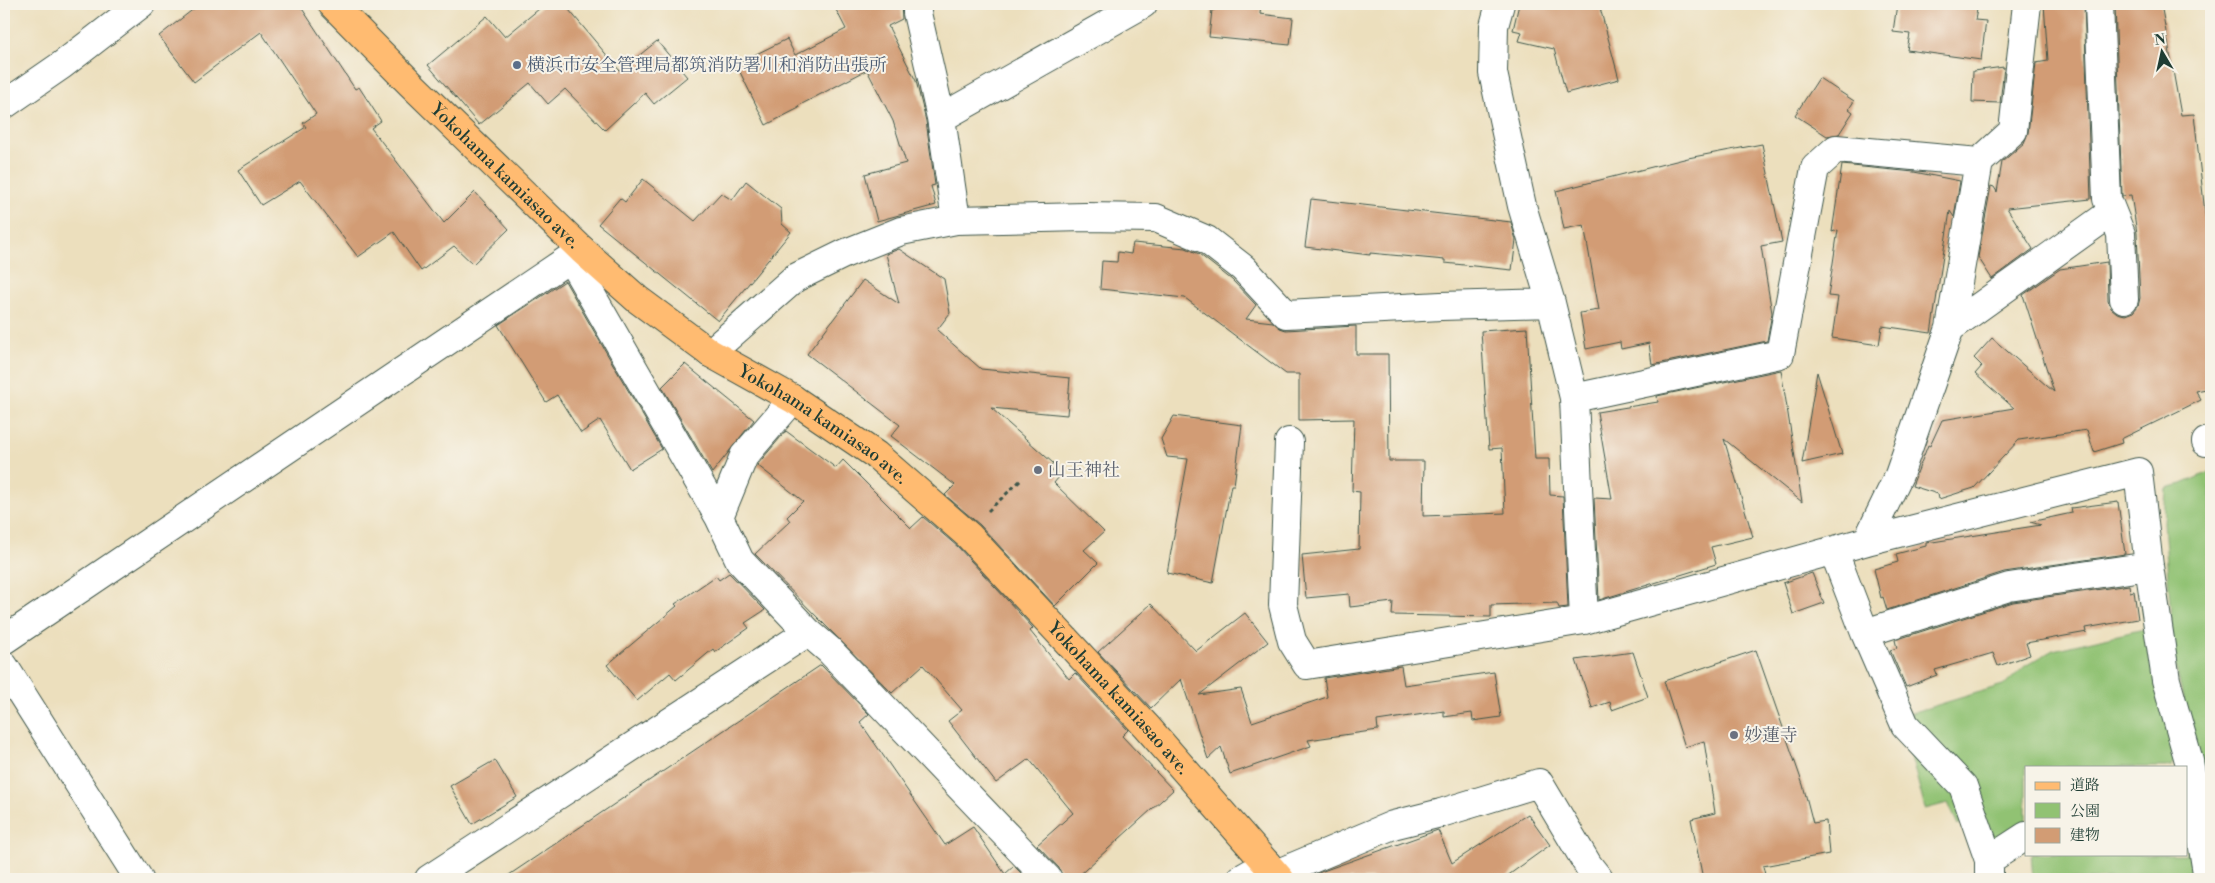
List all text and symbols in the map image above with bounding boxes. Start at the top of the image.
north arrow [2138,28,2188,78]
text: N [2153,30,2167,50]
place label: 横浜市安全管理局都筑消防署川和消防出張所 [527,54,887,77]
marker: 横浜市安全管理局都筑消防署川和消防出張所 [511,59,523,71]
street label: Yokohama kamiasao ave. [425,97,585,254]
street label: Yokohama kamiasao ave. [733,359,912,489]
place label: 山王神社 [1048,459,1120,482]
marker: 山王神社 [1032,464,1044,476]
street label: Yokohama kamiasao ave. [1042,616,1194,780]
place label: 妙蓮寺 [1744,724,1798,747]
marker: 妙蓮寺 [1728,729,1740,741]
legend [2025,766,2188,856]
text: 道路 [2070,776,2100,795]
text: 公園 [2070,802,2100,821]
text: 建物 [2070,826,2100,845]

